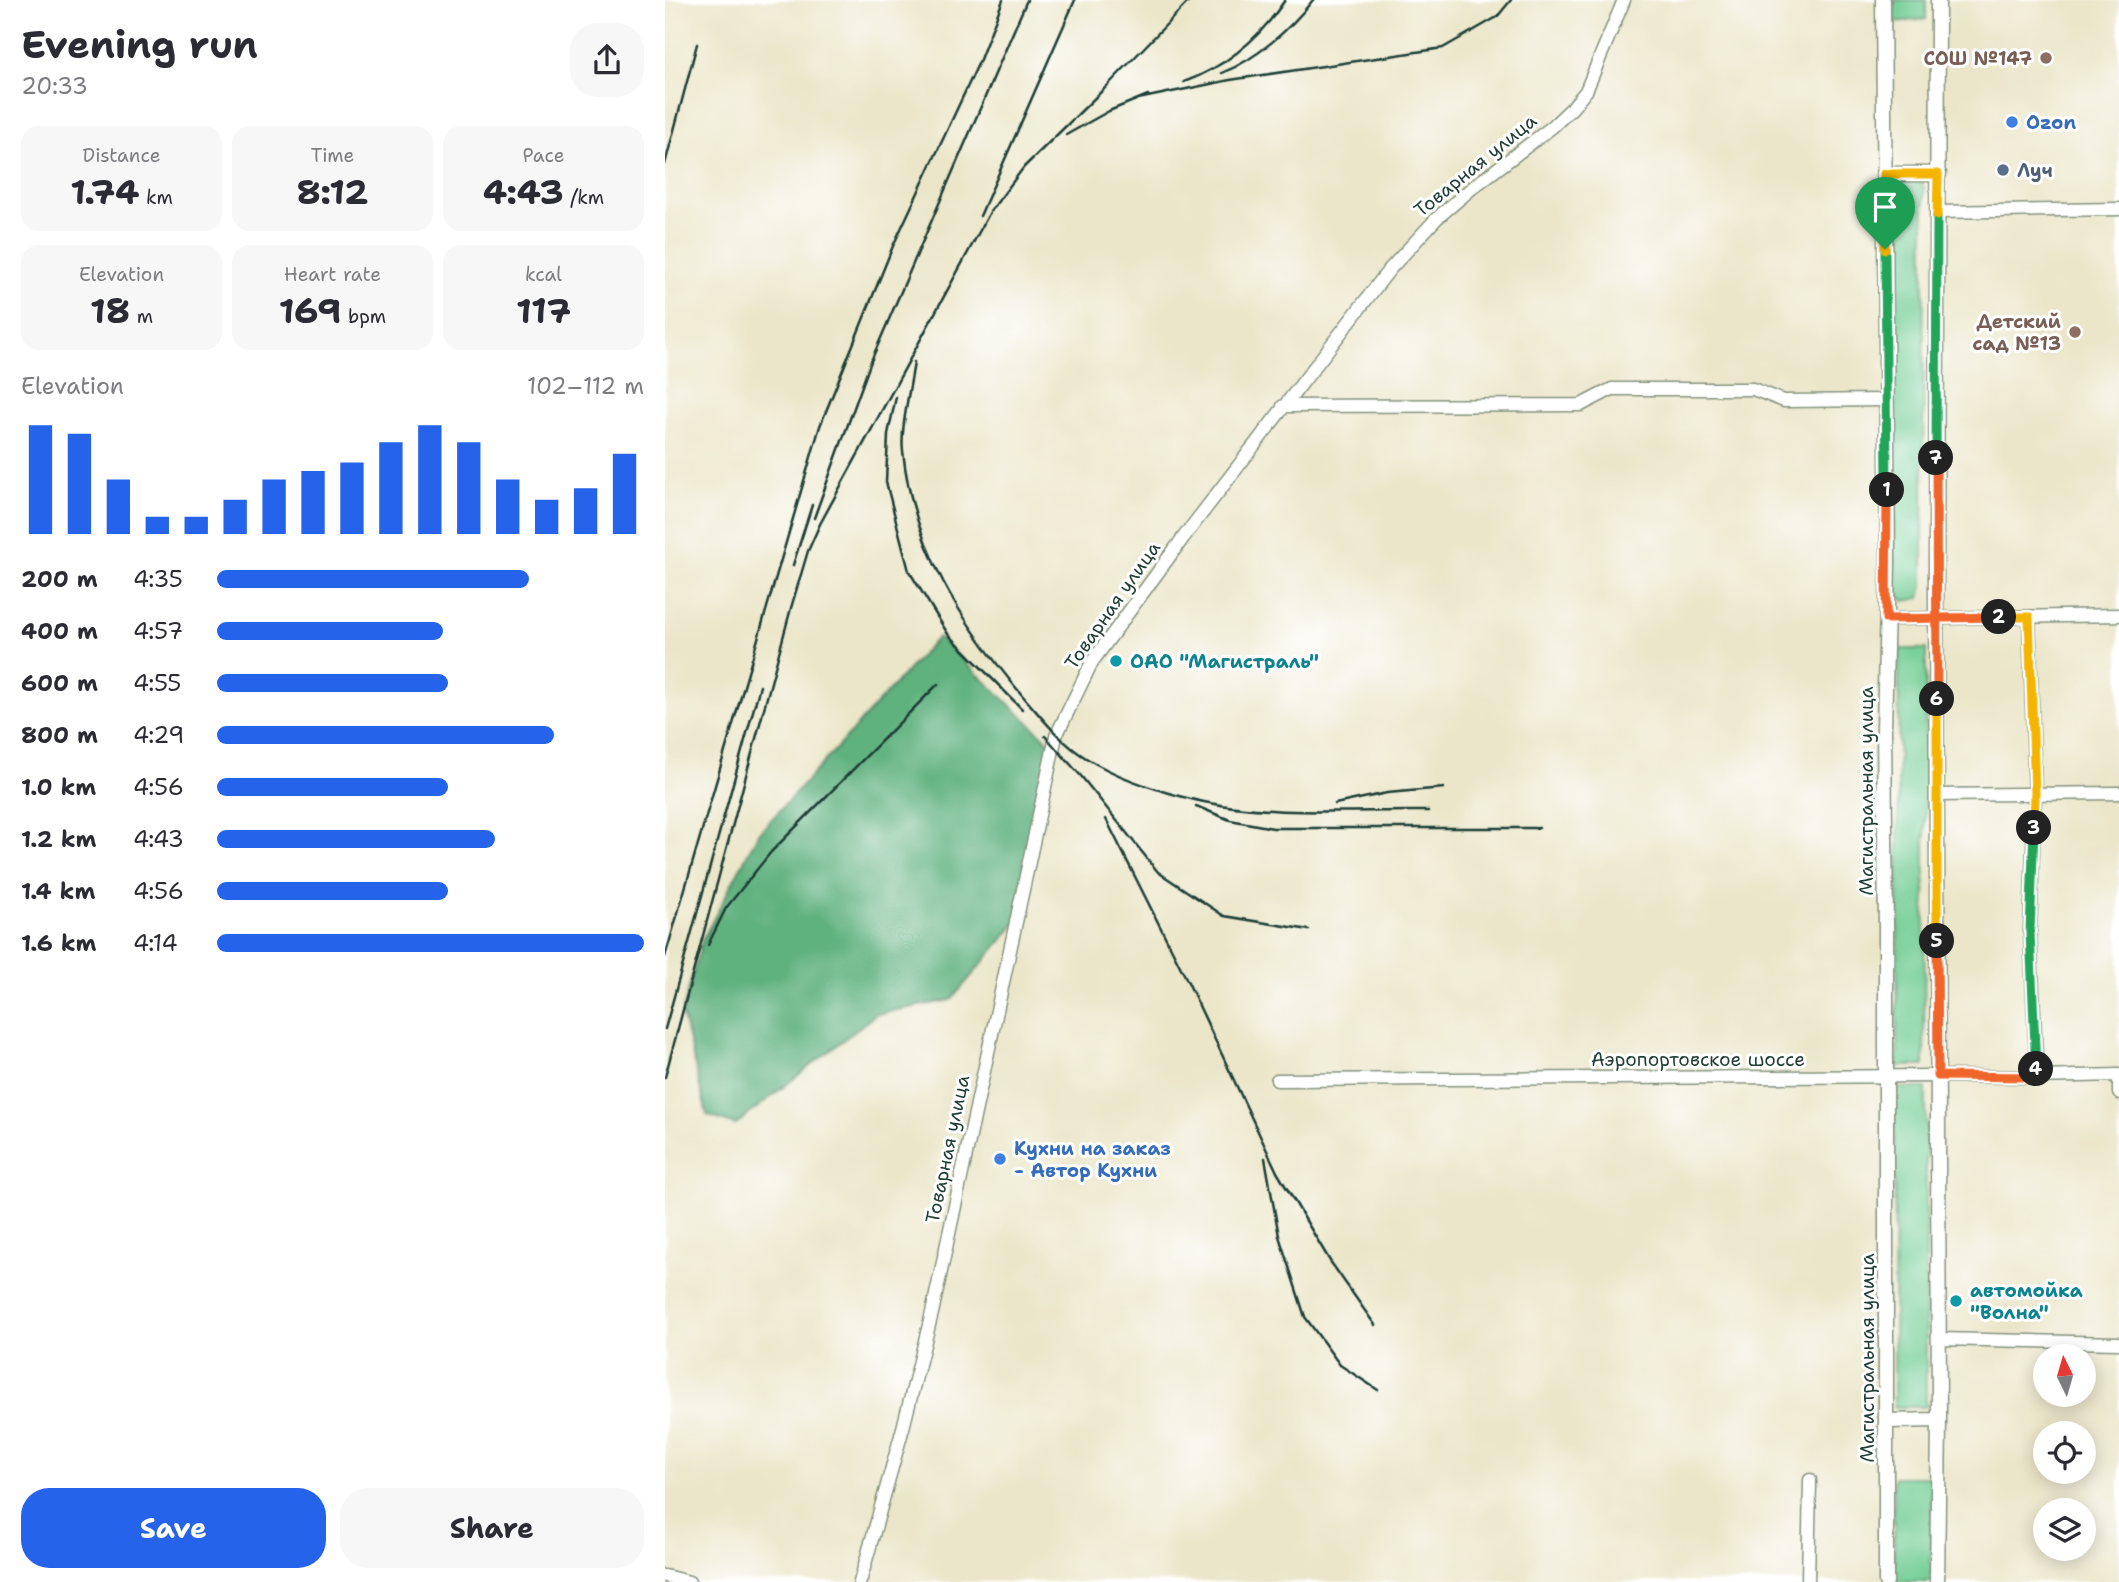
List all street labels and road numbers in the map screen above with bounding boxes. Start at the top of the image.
street label: Товарная улица [1409,108,1542,223]
street label: Товарная улица [1059,536,1166,674]
street label: Магистральная улица [1854,686,1879,896]
street label: Аэропортовское шоссе [1591,1047,1805,1072]
street label: Товарная улица [920,1073,975,1225]
street label: Магистральная улица [1855,1253,1880,1463]

